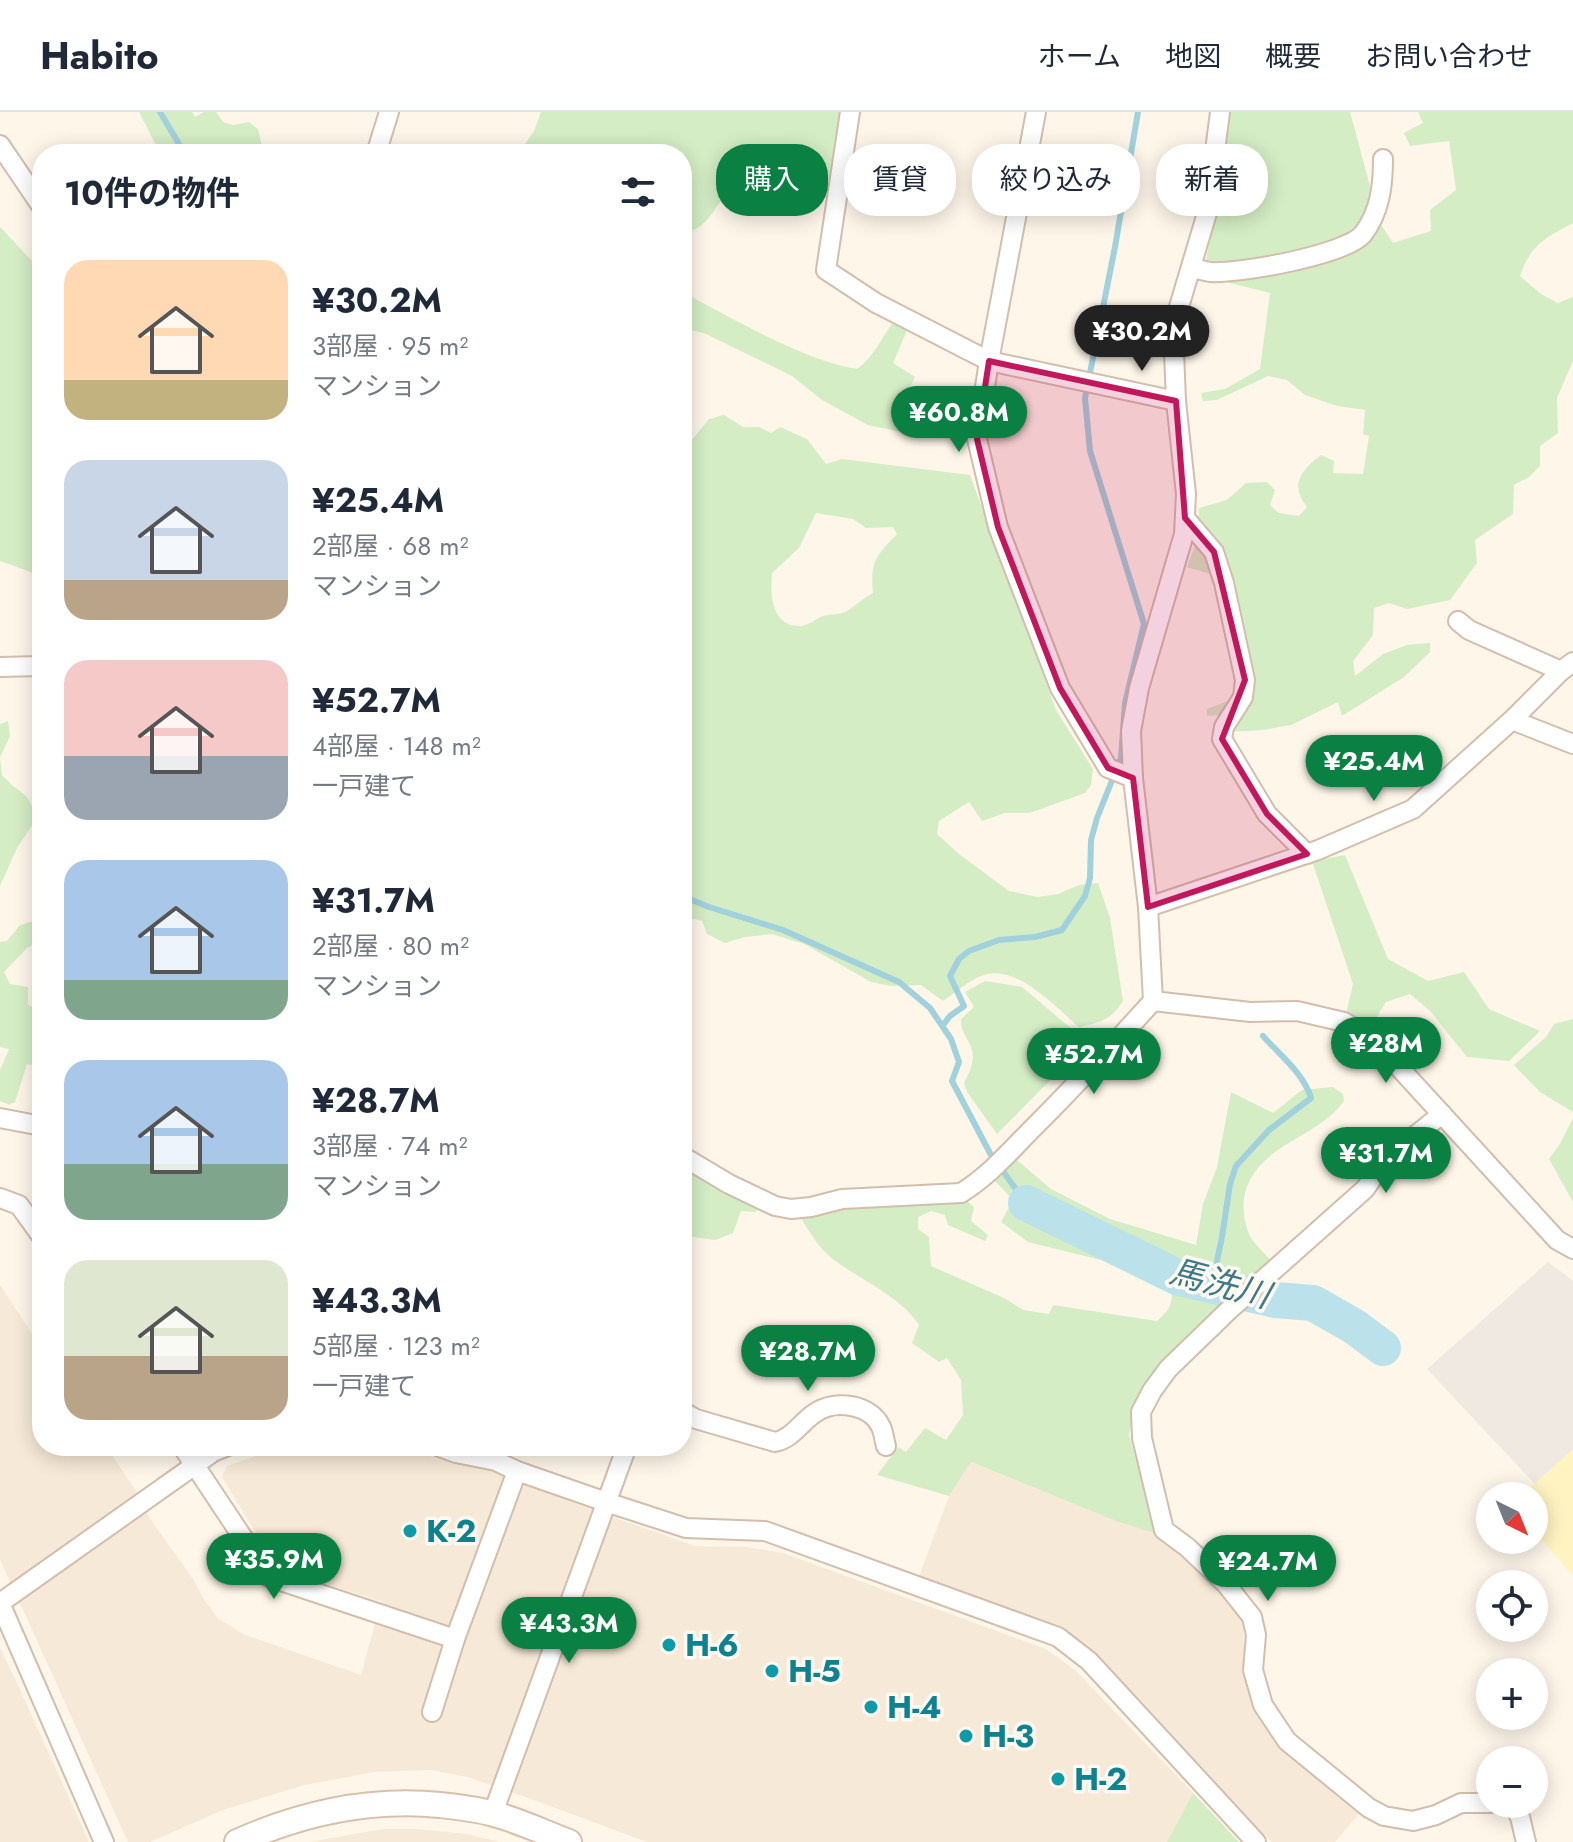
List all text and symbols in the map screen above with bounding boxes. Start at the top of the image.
text: Habito [40,28,159,83]
text: ホーム [1038,36,1121,77]
text: 地図 [1165,36,1221,77]
text: 概要 [1265,36,1321,77]
text: お問い合わせ [1365,36,1533,77]
chip: 購入 [716,144,828,216]
chip: 賃貸 [844,144,956,216]
chip: 絞り込み [972,144,1140,216]
chip: 新着 [1156,144,1268,216]
text: 10件の物件 [64,169,240,218]
icon: filters [616,170,660,214]
text: ¥30.2M [312,276,442,325]
icon: home [128,292,224,388]
pin: ¥30.2M [1077,305,1207,373]
text: ¥30.2M [1092,312,1192,350]
text: 3部屋 · 95 m² [312,327,468,365]
text: マンション [312,367,442,405]
pin: ¥60.8M [894,386,1024,454]
text: ¥60.8M [909,393,1009,431]
text: ¥25.4M [312,476,444,525]
icon: home [128,492,224,588]
text: 2部屋 · 68 m² [312,527,468,565]
text: マンション [312,567,442,605]
text: ¥52.7M [312,676,441,725]
icon: home [128,692,224,788]
text: 4部屋 · 148 m² [312,727,481,765]
pin: ¥25.4M [1309,735,1439,803]
text: ¥25.4M [1324,742,1424,780]
text: 一戸建て [312,767,416,805]
text: ¥31.7M [312,876,435,925]
icon: home [128,892,224,988]
text: 2部屋 · 80 m² [312,927,469,965]
text: マンション [312,967,442,1005]
pin: ¥28M [1339,1017,1433,1085]
text: ¥28M [1349,1024,1423,1062]
pin: ¥52.7M [1029,1028,1159,1096]
text: ¥52.7M [1045,1035,1143,1073]
text: ¥28.7M [312,1076,440,1125]
icon: home [128,1092,224,1188]
text: 3部屋 · 74 m² [312,1127,467,1165]
pin: ¥31.7M [1321,1127,1451,1195]
text: ¥31.7M [1339,1134,1433,1172]
text: マンション [312,1167,442,1205]
water label: 馬洗川 [1164,1247,1278,1321]
text: ¥43.3M [312,1276,441,1325]
icon: home [128,1292,224,1388]
pin: ¥28.7M [743,1325,873,1393]
text: 5部屋 · 123 m² [312,1327,480,1365]
text: ¥28.7M [759,1332,857,1370]
text: 一戸建て [312,1367,416,1405]
north arrow [1476,1482,1548,1554]
map controls [1476,1482,1548,1818]
place label: K-2 [426,1508,476,1554]
marker: K-2 [401,1522,419,1540]
pin: ¥35.9M [209,1533,339,1601]
pin: ¥24.7M [1203,1535,1333,1603]
text: ¥35.9M [224,1540,324,1578]
text: ¥24.7M [1218,1542,1318,1580]
button: locate [1476,1570,1548,1642]
pin: ¥43.3M [504,1597,634,1665]
text: ¥43.3M [520,1604,618,1642]
place label: H-6 [685,1622,739,1668]
marker: H-6 [660,1636,678,1654]
place label: H-5 [788,1648,841,1694]
button: + [1476,1658,1548,1730]
marker: H-5 [763,1662,781,1680]
place label: H-4 [887,1684,942,1730]
marker: H-4 [862,1698,880,1716]
place label: H-3 [982,1713,1034,1759]
marker: H-3 [957,1727,975,1745]
button: − [1476,1746,1548,1818]
place label: H-2 [1074,1756,1127,1802]
marker: H-2 [1049,1770,1067,1788]

